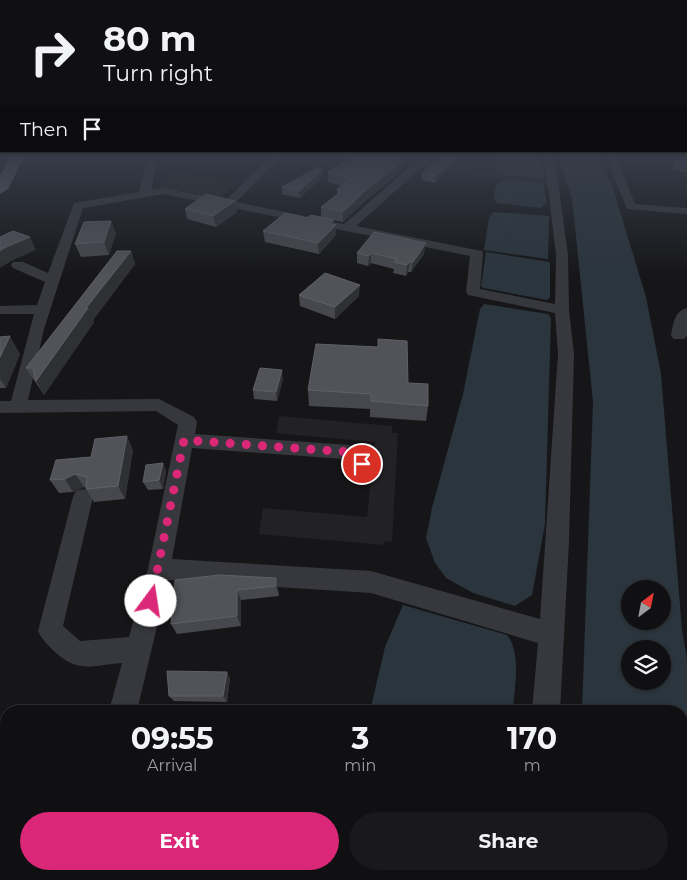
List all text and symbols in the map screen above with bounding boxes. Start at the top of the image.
text: 80 m [103,17,197,60]
icon: right [20,20,85,85]
text: Turn right [103,60,213,87]
icon: arrive [78,115,106,143]
text: Then [20,118,68,141]
pin [341,443,383,485]
icon: arrive [348,450,376,478]
position arrow [124,574,176,626]
north arrow [621,580,671,630]
map controls [621,580,671,690]
button: layers [621,640,671,690]
text: 09:55 [131,720,214,757]
text: 3 [351,720,369,757]
text: 170 [507,720,557,757]
text: Arrival [147,756,197,775]
text: min [344,756,376,775]
text: m [524,756,541,775]
button: Exit [20,812,339,870]
button: Share [349,812,668,870]

